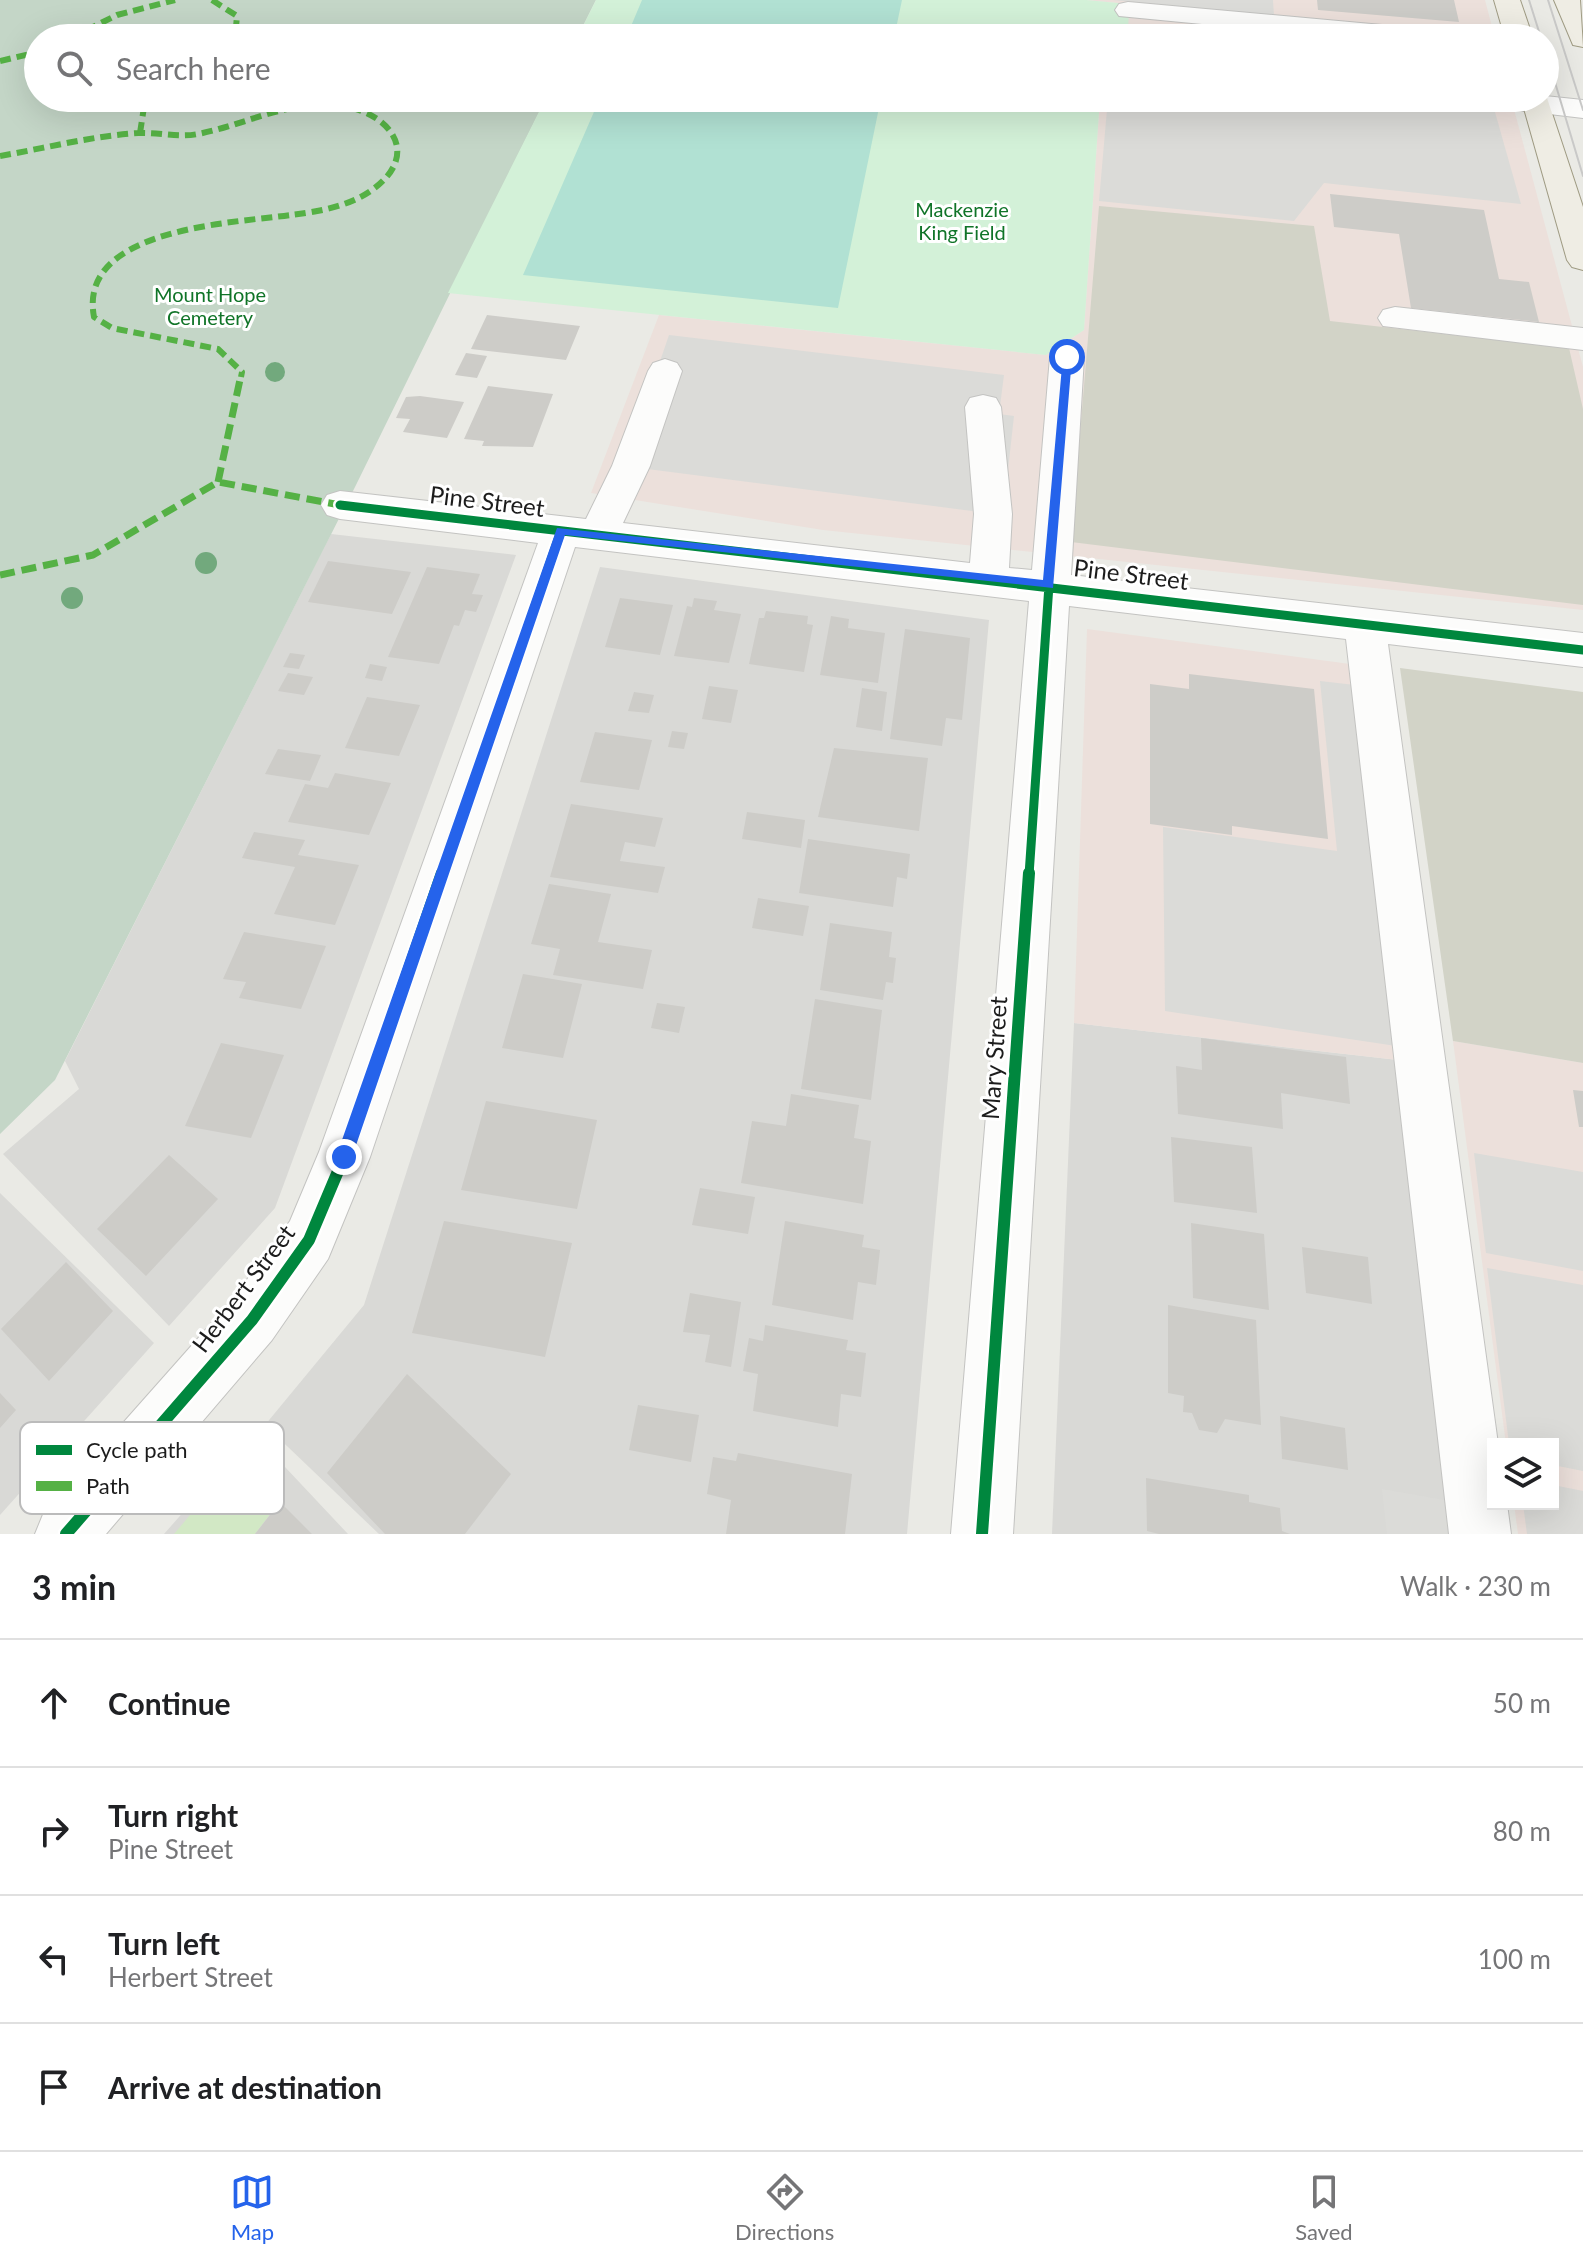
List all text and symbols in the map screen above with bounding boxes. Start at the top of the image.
search box [24,24,1559,112]
icon: search [52,46,96,90]
text: Search here [116,50,271,86]
park label: Mackenzie King Field [915,197,1009,244]
park label: Mount Hope Cemetery [154,282,266,329]
route start [1049,339,1085,375]
street label: Pine Street [428,479,547,522]
street label: Pine Street [1072,552,1191,595]
street label: Mary Street [975,995,1012,1121]
route end [326,1139,362,1175]
street label: Herbert Street [185,1218,300,1358]
legend [20,1422,284,1514]
text: Cycle path [86,1436,188,1463]
map controls [1487,1438,1559,1510]
button: layers [1487,1438,1559,1510]
text: Path [86,1472,130,1499]
text: 3 min [32,1566,116,1607]
text: Walk · 230 m [1400,1570,1551,1602]
icon: ahead [32,1681,76,1725]
text: Continue [108,1685,231,1721]
text: 50 m [1493,1687,1551,1719]
text: Turn right [108,1797,238,1833]
icon: right [32,1809,76,1853]
text: 80 m [1493,1815,1551,1847]
text: Pine Street [108,1833,233,1865]
text: Turn left [108,1925,220,1961]
icon: left [32,1937,76,1981]
text: 100 m [1478,1943,1551,1975]
text: Herbert Street [108,1961,273,1993]
icon: arrive [32,2065,76,2109]
text: Arrive at destination [108,2069,382,2105]
tab: Map [230,2170,274,2245]
tab: Directions [735,2170,834,2245]
tab: Saved [1295,2170,1353,2245]

